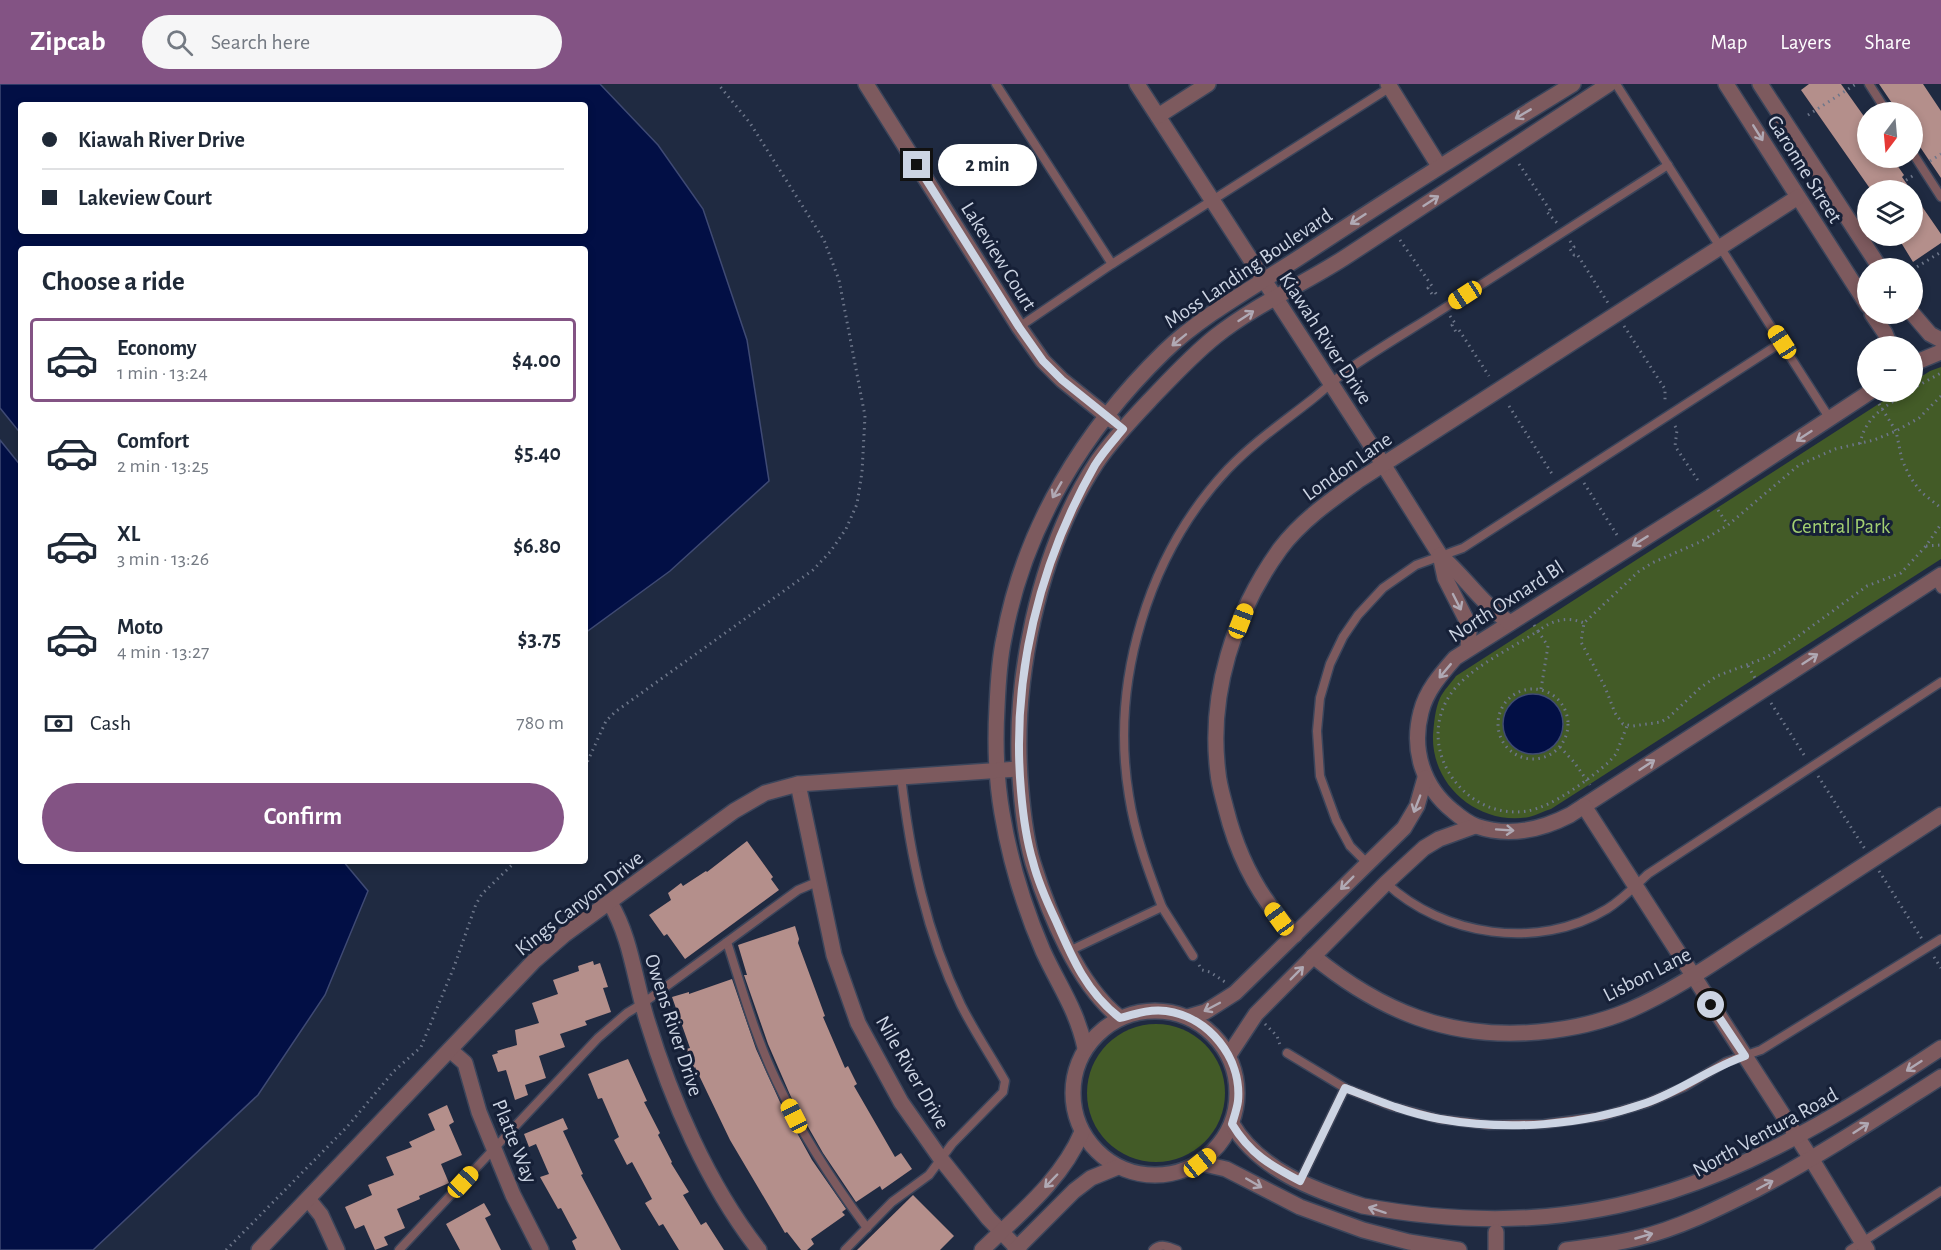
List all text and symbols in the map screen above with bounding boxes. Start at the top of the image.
search box [142,15,562,69]
icon: search [163,26,196,59]
text: Zipcab [30,28,106,56]
text: Search here [211,31,310,53]
text: Map [1711,32,1747,53]
text: Layers [1780,32,1831,53]
text: Share [1864,32,1911,53]
north arrow [1857,102,1923,168]
map controls [1857,102,1923,402]
one-way arrow [1515,109,1532,121]
street label: Garonne Street [1763,112,1846,227]
one-way arrow [1751,125,1764,142]
text: Kiawah River Drive [78,129,245,151]
callout: 2 min [938,144,1037,186]
route end [903,151,930,178]
text: 2 min [965,155,1010,175]
button: layers [1857,180,1923,246]
text: Lakeview Court [78,187,212,209]
one-way arrow [1423,194,1440,207]
street label: Lakeview Court [957,198,1040,314]
street label: Moss Landing Boulevard [1160,204,1336,332]
one-way arrow [1350,213,1367,225]
button: + [1857,258,1923,324]
text: Choose a ride [42,268,185,295]
street label: Kiawah River Drive [1275,268,1376,408]
car [1445,278,1485,312]
one-way arrow [1237,310,1254,322]
car [1765,322,1799,362]
icon: car [45,333,99,387]
one-way arrow [1171,333,1187,346]
button: − [1857,336,1923,402]
text: Economy [117,337,197,359]
text: $4.00 [512,349,561,371]
text: 1 min · 13:24 [117,363,208,383]
icon: car [45,426,99,480]
street label: London Lane [1299,428,1396,505]
text: Comfort [117,430,189,452]
one-way arrow [1796,430,1813,442]
text: $5.40 [514,442,561,464]
text: 2 min · 13:25 [117,456,209,476]
one-way arrow [1051,481,1063,498]
park label: Central Park [1792,516,1891,537]
icon: car [45,519,99,573]
text: XL [117,523,140,545]
text: $6.80 [513,535,561,557]
one-way arrow [1632,536,1649,548]
text: 3 min · 13:26 [117,549,209,569]
street label: North Oxnard Bl [1445,557,1567,646]
one-way arrow [1451,593,1463,611]
car [1226,601,1256,641]
icon: car [45,612,99,666]
text: Moto [117,616,163,638]
text: $3.75 [518,628,561,650]
text: 4 min · 13:27 [117,642,209,662]
one-way arrow [1802,653,1819,666]
one-way arrow [1438,663,1451,679]
icon: cash [42,707,75,740]
text: Cash [90,712,131,734]
text: 780 m [516,713,564,733]
one-way arrow [1638,759,1654,771]
button: Confirm [42,783,564,852]
one-way arrow [1410,794,1421,813]
one-way arrow [1495,825,1515,836]
street label: Kings Canyon Drive [511,847,647,960]
one-way arrow [1340,876,1354,891]
car [1261,899,1297,939]
street label: Lisbon Lane [1600,943,1695,1005]
street label: Owens River Drive [641,952,706,1099]
one-way arrow [1289,965,1304,980]
route start [1697,991,1724,1018]
one-way arrow [1204,1002,1222,1013]
street label: Nile River Drive [872,1012,953,1132]
one-way arrow [1906,1060,1923,1072]
street label: North Ventura Road [1689,1084,1841,1181]
street label: Platte Way [488,1096,541,1186]
car [778,1096,810,1136]
one-way arrow [1852,1122,1869,1134]
car [1180,1145,1220,1181]
car [444,1163,482,1201]
one-way arrow [1043,1173,1058,1188]
one-way arrow [1245,1177,1262,1189]
one-way arrow [1755,1179,1773,1190]
one-way arrow [1368,1204,1387,1215]
one-way arrow [1634,1230,1653,1241]

